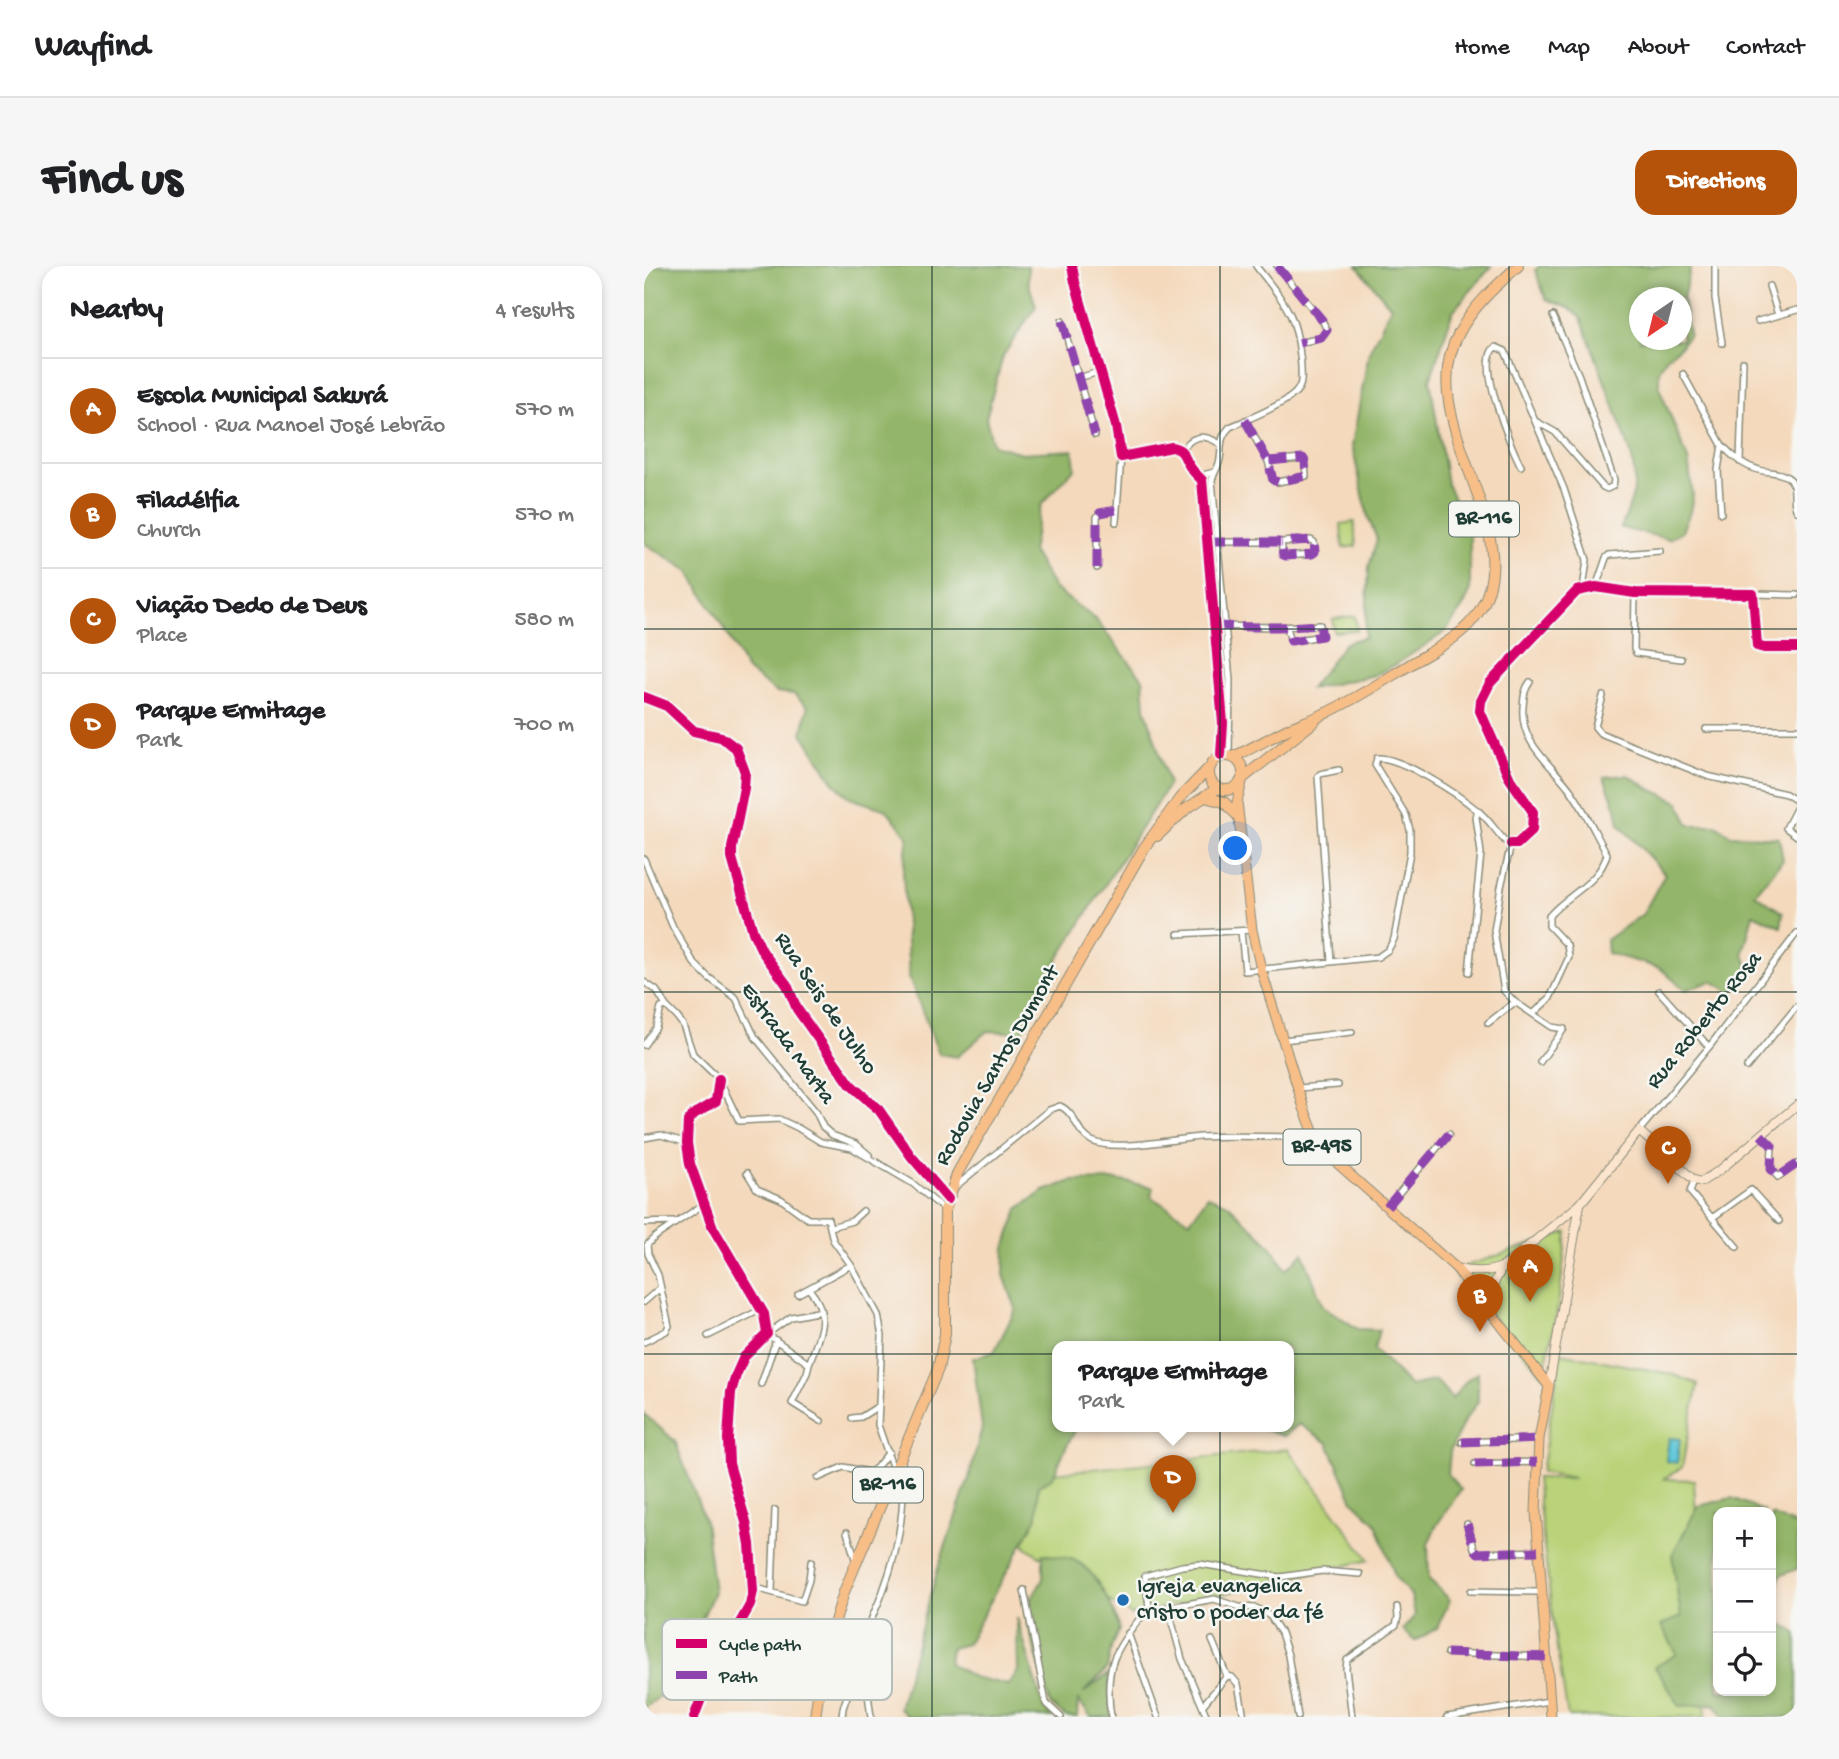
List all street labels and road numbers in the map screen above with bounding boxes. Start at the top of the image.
road number: BR-116 [1449,502,1519,536]
street label: Rua Seis de Julho [767,928,883,1080]
street label: Rua Roberto Rosa [1641,946,1770,1095]
street label: Rodovia Santos Dumont [930,960,1067,1171]
street label: Estrada Marta [734,978,841,1111]
road number: BR-495 [1284,1130,1360,1164]
road number: BR-116 [853,1468,923,1502]

